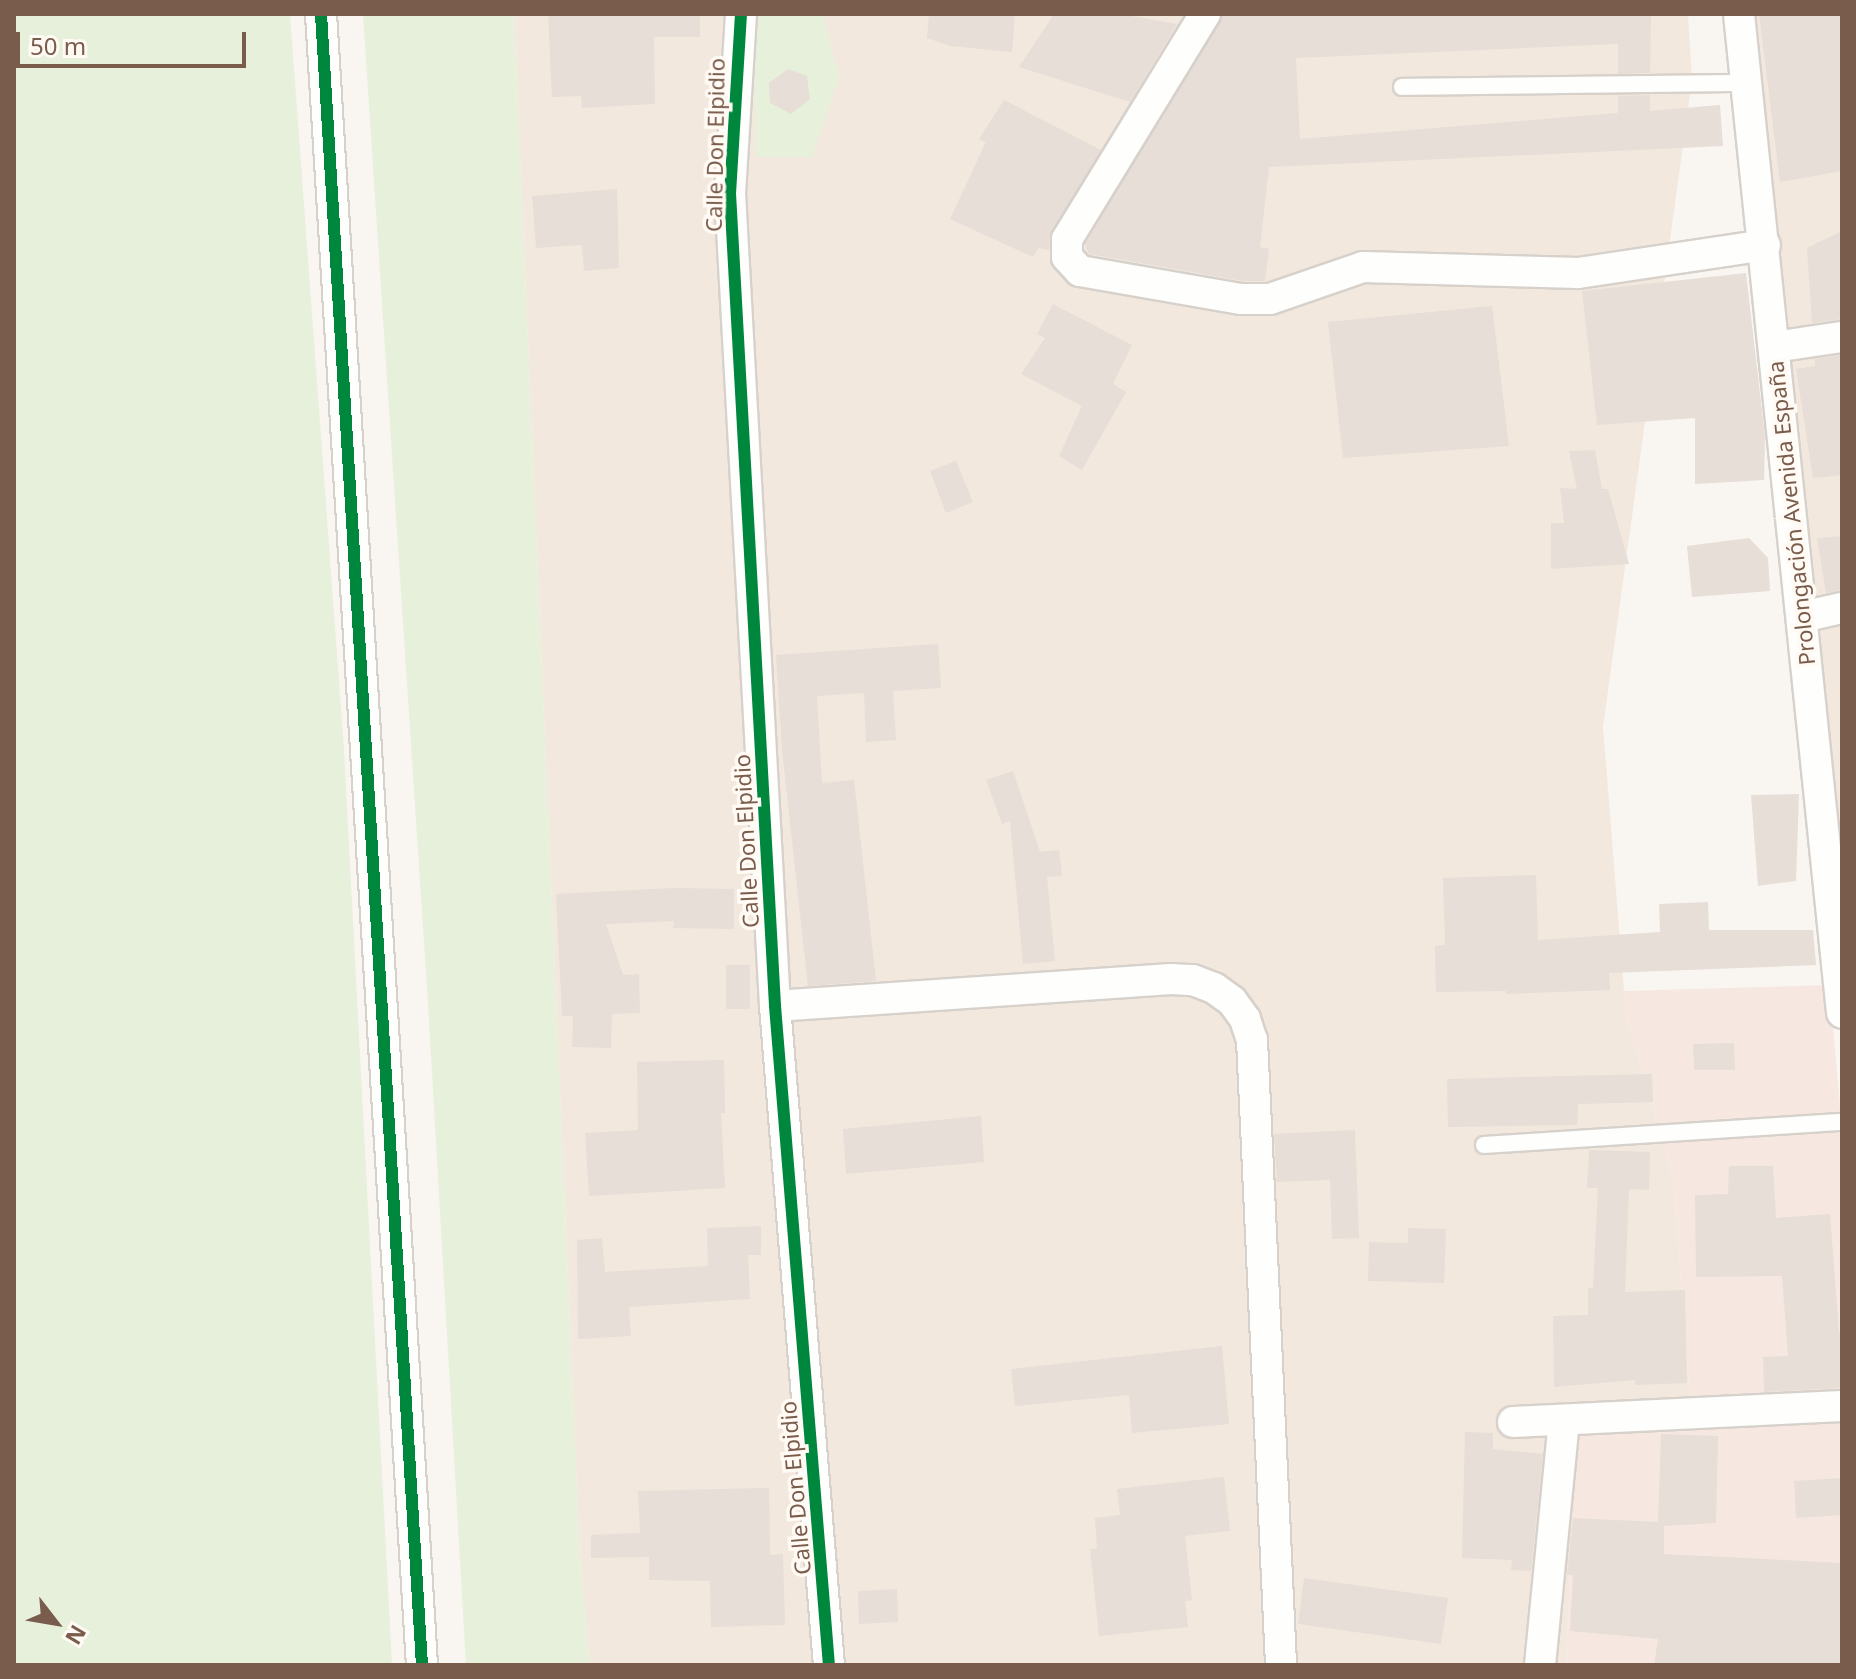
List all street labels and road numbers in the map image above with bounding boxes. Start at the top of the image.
street label: Calle Don Elpidio [700,58,730,232]
street label: Prolongación Avenida España [1762,360,1820,666]
street label: Calle Don Elpidio [728,753,764,929]
street label: Calle Don Elpidio [774,1400,816,1576]

